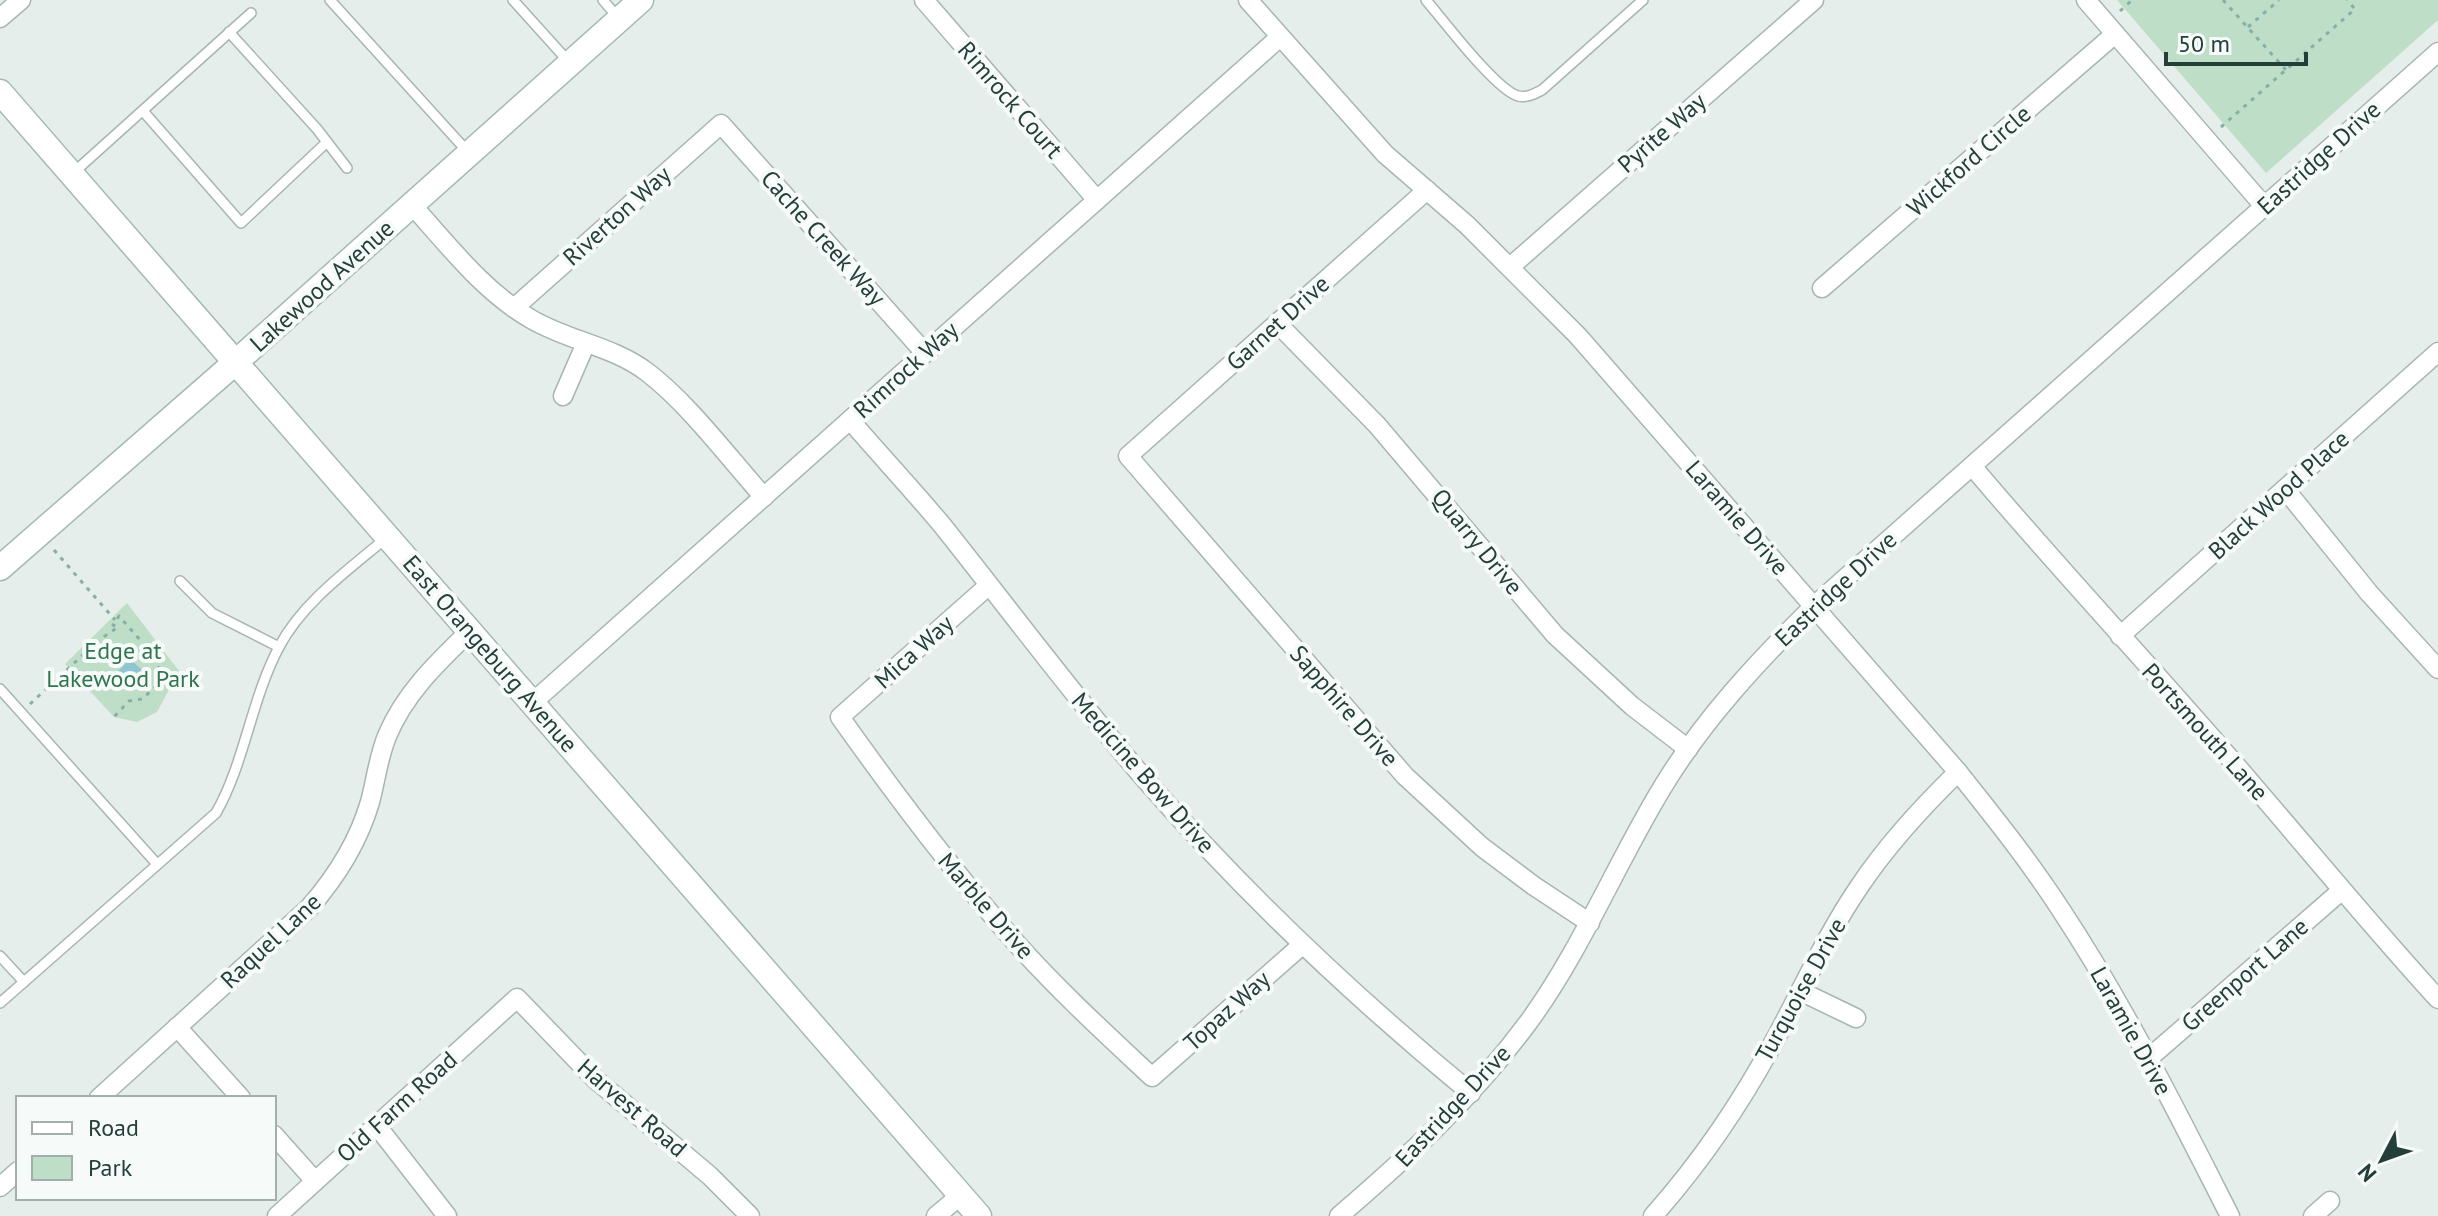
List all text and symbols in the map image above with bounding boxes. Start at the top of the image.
scale bar [2166,16,2306,66]
text: 50 m [2178,28,2230,59]
street label: Rimrock Court [951,35,1070,165]
street label: Pyrite Way [1611,86,1712,179]
street label: Eastridge Drive [2250,94,2387,221]
street label: Wickford Circle [1900,98,2037,223]
street label: Riverton Way [556,159,677,272]
street label: Cache Creek Way [754,163,892,312]
street label: Lakewood Avenue [243,213,400,359]
street label: Garnet Drive [1220,268,1336,377]
street label: Rimrock Way [847,314,965,425]
street label: Black Wood Place [2202,423,2356,566]
street label: Laramie Drive [1679,454,1796,582]
street label: Quarry Drive [1425,482,1530,601]
street label: Eastridge Drive [1768,524,1903,653]
street label: East Orangeburg Avenue [396,549,585,759]
street label: Mica Way [868,608,960,695]
park label: Edge at Lakewood Park [46,635,200,694]
street label: Sapphire Drive [1283,639,1406,773]
street label: Portsmouth Lane [2135,656,2275,807]
street label: Medicine Bow Drive [1065,686,1222,860]
street label: Marble Drive [932,846,1041,965]
street label: Raquel Lane [214,886,327,995]
street label: Greenport Lane [2175,911,2315,1038]
street label: Turquoise Drive [1748,912,1853,1067]
street label: Laramie Drive [2083,961,2179,1100]
street label: Topaz Way [1177,964,1276,1058]
street label: Eastridge Drive [1388,1038,1517,1173]
street label: Old Farm Road [330,1044,463,1169]
street label: Harvest Road [571,1052,693,1164]
legend [16,1096,276,1200]
text: Road [88,1112,139,1143]
north arrow [2342,1120,2422,1200]
text: Park [88,1152,133,1183]
text: N [2352,1158,2382,1188]

